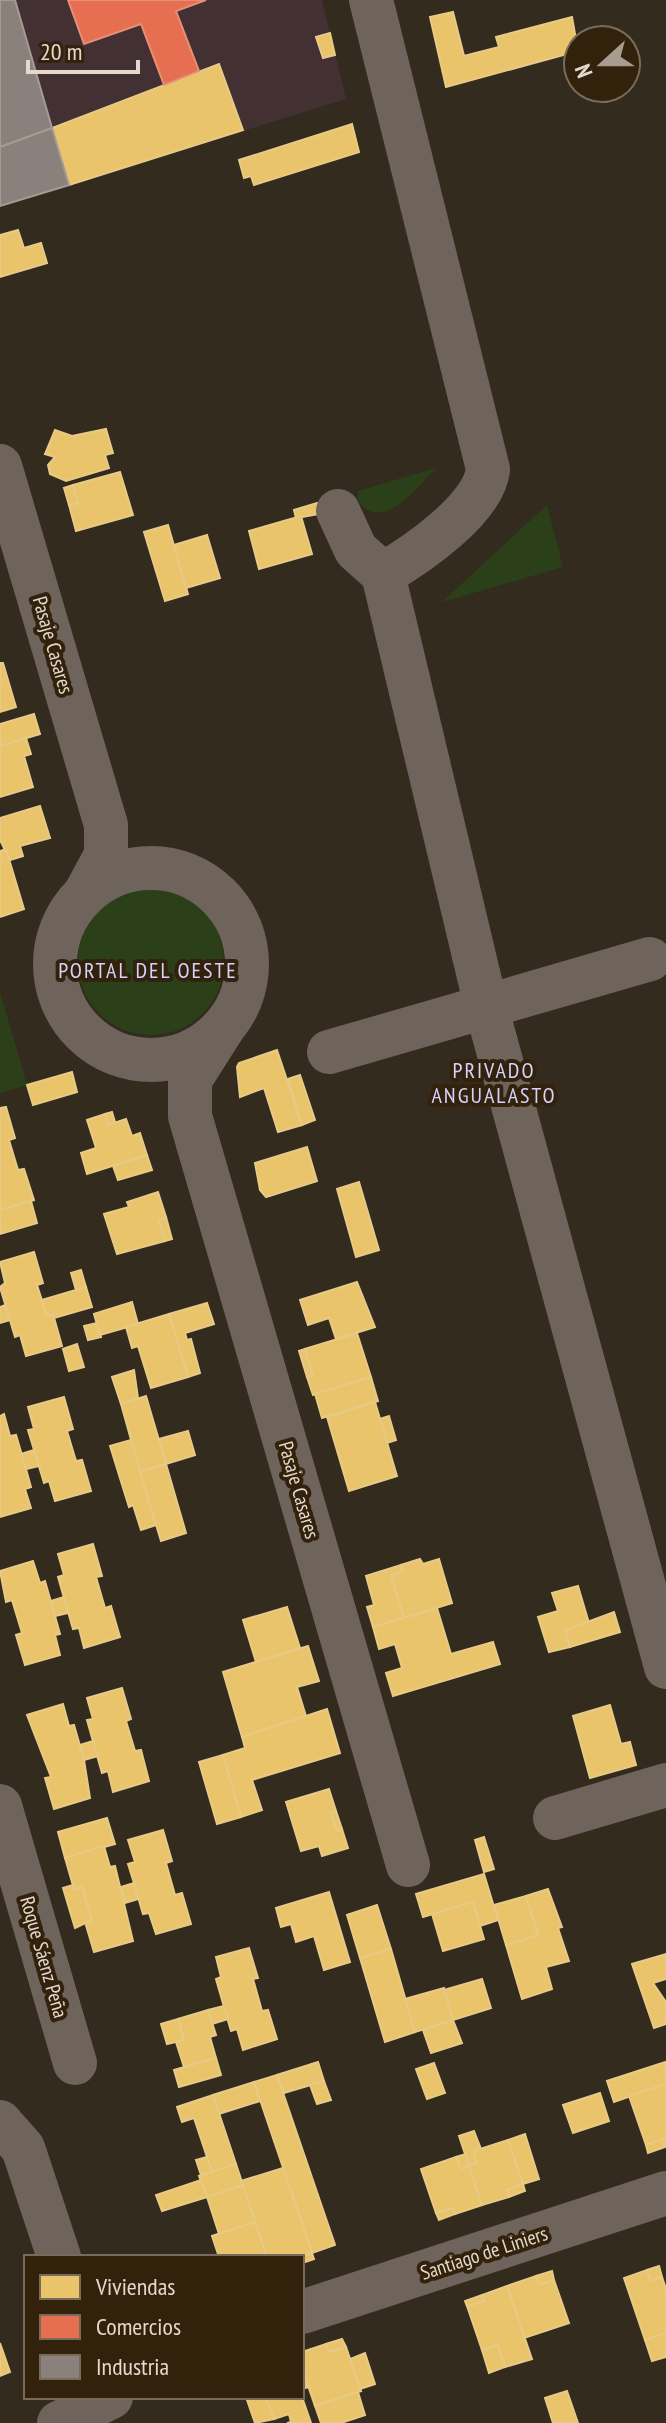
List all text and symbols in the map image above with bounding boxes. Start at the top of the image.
scale bar [28,24,138,74]
north arrow [562,24,642,104]
text: 20 m [40,36,82,67]
text: N [568,61,599,82]
street label: Pasaje Casares [27,593,79,697]
district label: PORTAL DEL OESTE [58,956,238,984]
district label: PRIVADO ANGUALASTO [431,1056,557,1109]
street label: Pasaje Casares [273,1438,325,1542]
street label: Roque Sáenz Peña [14,1893,74,2021]
street label: Santiago de Liniers [417,2220,551,2286]
legend [24,2255,304,2399]
text: Viviendas [95,2271,175,2302]
text: Comercios [96,2311,181,2342]
text: Industria [96,2351,169,2382]

